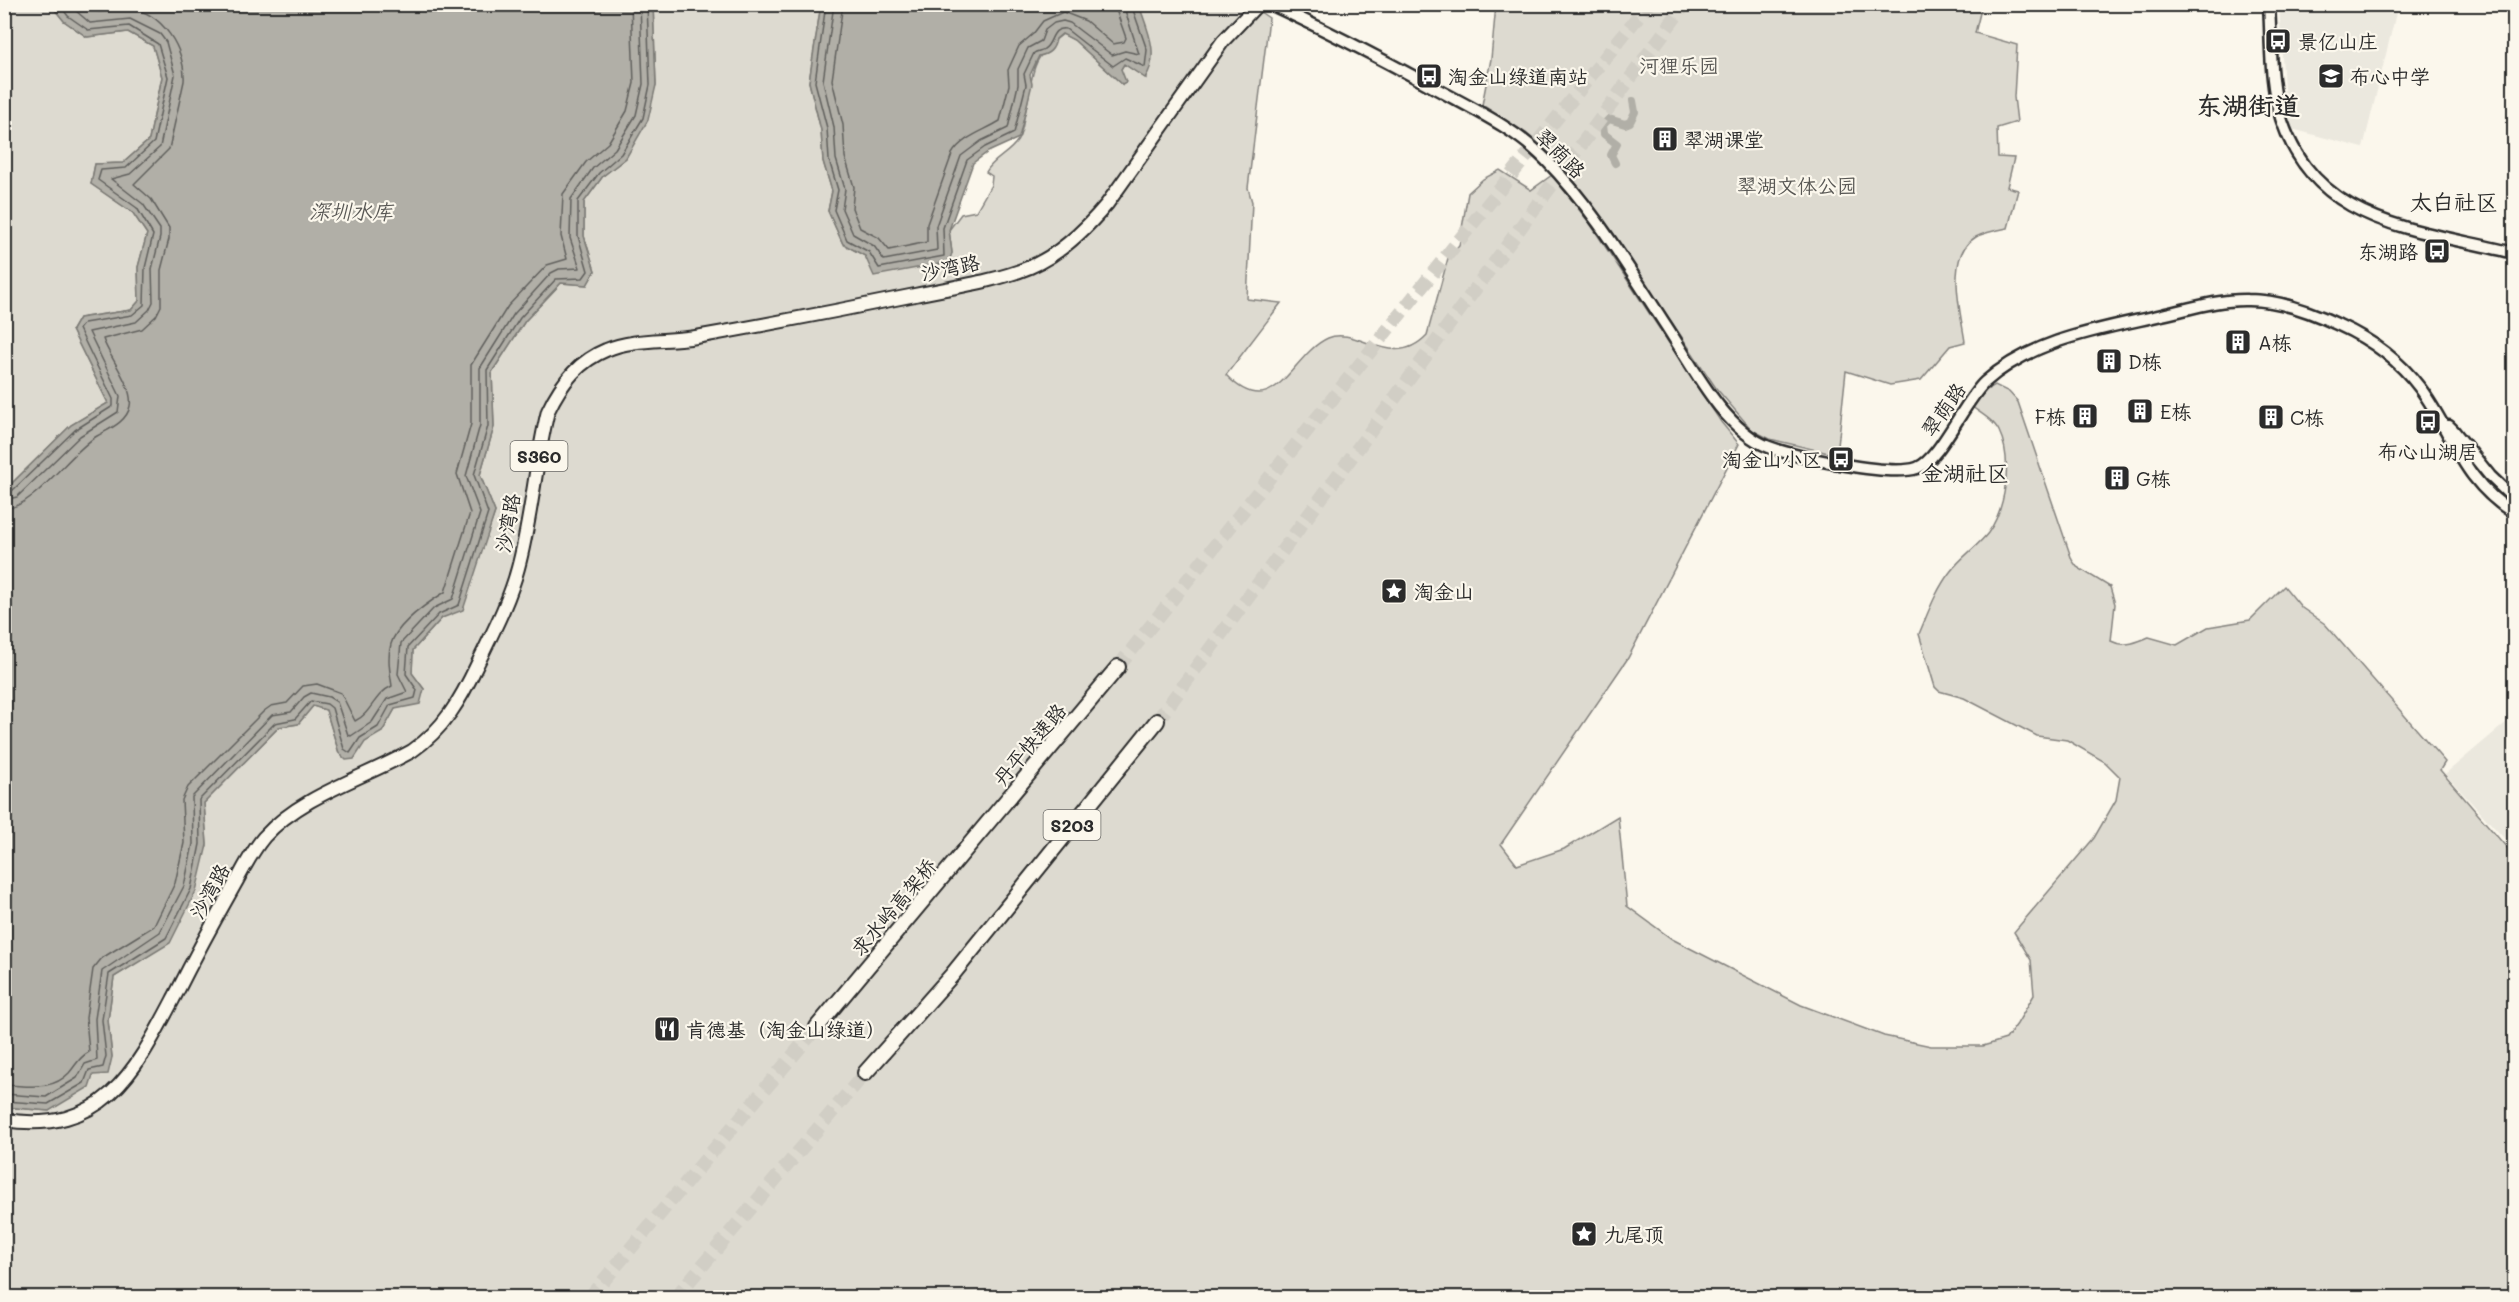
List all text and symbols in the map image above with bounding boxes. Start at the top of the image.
bus stop icon: 景亿山庄 [2263,26,2293,56]
place label: 景亿山庄 [2298,28,2378,54]
park label: 河狸乐园 [1639,52,1719,78]
bus stop icon: 淘金山绿道南站 [1414,61,1444,91]
school or university icon: 布心中学 [2316,61,2346,91]
place label: 淘金山绿道南站 [1448,63,1588,89]
place label: 布心中学 [2350,63,2430,89]
district label: 东湖街道 [2196,88,2300,122]
street label: 翠荫路 [1531,123,1592,184]
building icon: 翠湖课堂 [1650,124,1680,154]
place label: 翠湖课堂 [1684,126,1764,152]
park label: 翠湖文体公园 [1737,172,1857,198]
district label: 太白社区 [2410,187,2498,216]
water label: 深圳水库 [309,197,395,224]
bus stop icon: 东湖路 [2422,236,2452,266]
place label: 东湖路 [2358,238,2419,264]
street label: 沙湾路 [918,248,983,286]
building icon: A栋 [2223,327,2253,357]
place label: A栋 [2258,329,2292,355]
building icon: D栋 [2094,346,2124,376]
place label: D栋 [2128,348,2162,374]
street label: 翠荫路 [1915,376,1971,441]
building icon: E栋 [2125,396,2155,426]
place label: E栋 [2160,398,2191,424]
building icon: F栋 [2070,401,2100,431]
building icon: C栋 [2256,402,2286,432]
place label: F栋 [2035,403,2066,429]
place label: C栋 [2290,404,2324,430]
bus stop icon: 布心山湖居 [2413,407,2443,437]
place label: 布心山湖居 [2378,438,2478,464]
road number: S360 [510,441,568,471]
bus stop icon: 淘金山小区 [1826,444,1856,474]
place label: 淘金山小区 [1722,446,1822,472]
district label: 金湖社区 [1921,458,2009,487]
building icon: G栋 [2102,463,2132,493]
place label: G栋 [2136,465,2171,491]
street label: 沙湾路 [489,490,525,555]
place icon: 淘金山 [1379,576,1409,606]
place label: 淘金山 [1414,578,1474,604]
street label: 丹平快速路 [987,697,1072,791]
road number: S203 [1044,810,1100,840]
street label: 求水岭高架桥 [844,853,942,961]
street label: 沙湾路 [183,858,235,924]
restaurant icon: 肯德基（淘金山绿道） [652,1014,682,1044]
place label: 肯德基（淘金山绿道） [686,1016,886,1042]
place icon: 九尾顶 [1569,1219,1599,1249]
place label: 九尾顶 [1604,1221,1664,1247]

